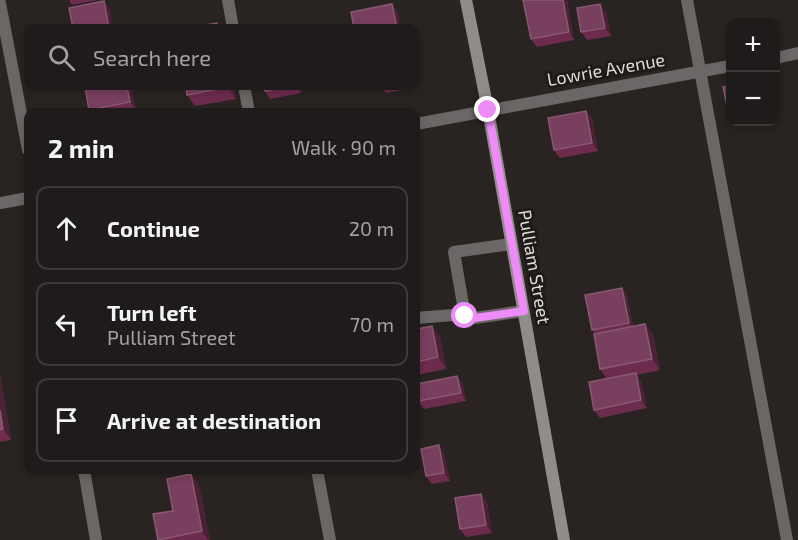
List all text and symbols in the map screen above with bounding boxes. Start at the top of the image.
map controls [726,18,780,126]
button: + [726,18,780,72]
search box [24,24,420,90]
icon: search [45,41,78,74]
text: Search here [93,44,211,70]
street label: Lowrie Avenue [545,48,667,90]
button: − [726,72,780,126]
route end [474,96,500,122]
text: 2 min [48,132,114,163]
text: Walk · 90 m [291,135,396,159]
street label: Pulliam Street [514,208,556,326]
icon: ahead [50,212,83,245]
text: Continue [107,215,200,241]
text: 20 m [349,216,394,240]
text: Turn left [107,299,196,325]
route start [451,302,477,328]
icon: left [50,308,83,341]
text: 70 m [350,312,394,336]
text: Pulliam Street [107,325,236,349]
icon: arrive [50,404,83,437]
text: Arrive at destination [107,407,321,433]

